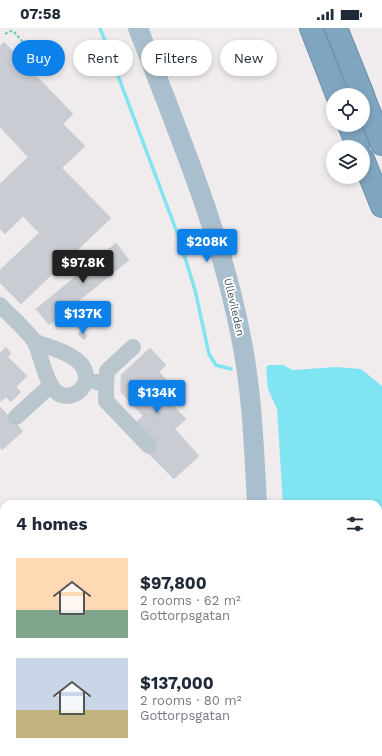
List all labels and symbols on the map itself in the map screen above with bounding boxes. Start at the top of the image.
pin: $208K [179,229,235,263]
pin: $97.8K [50,250,116,284]
street label: Ullevileden [221,277,247,337]
pin: $137K [55,301,111,335]
pin: $134K [129,380,185,414]

